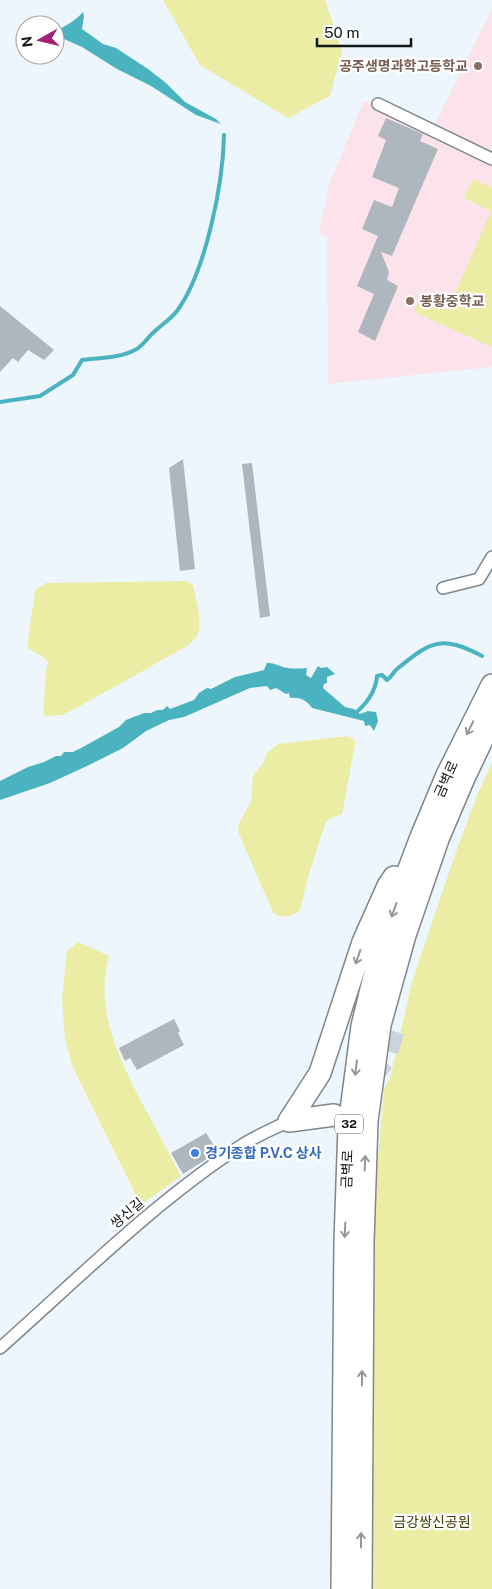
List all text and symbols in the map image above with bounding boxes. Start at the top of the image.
north arrow [15,15,65,65]
scale bar [317,15,411,47]
text: 50 m [324,24,359,41]
text: N [18,35,36,48]
place label: 공주생명과학고등학교 [339,58,468,74]
marker: 공주생명과학고등학교 [472,60,484,72]
place label: 봉황중학교 [420,293,485,309]
marker: 봉황중학교 [404,295,416,307]
one-way arrow [465,720,474,735]
street label: 금벽로 [431,758,461,800]
one-way arrow [388,902,398,917]
one-way arrow [352,949,362,965]
one-way arrow [351,1060,361,1076]
road number: 32 [335,1114,363,1134]
place label: 경기종합 P.V.C 상사 [205,1145,322,1161]
marker: 경기종합 P.V.C 상사 [189,1147,201,1159]
street label: 금벽로 [338,1149,356,1189]
one-way arrow [361,1155,370,1171]
street label: 쌍신길 [107,1194,147,1232]
one-way arrow [341,1222,350,1238]
one-way arrow [357,1370,367,1386]
park label: 금강쌍신공원 [393,1514,471,1530]
one-way arrow [356,1533,366,1549]

